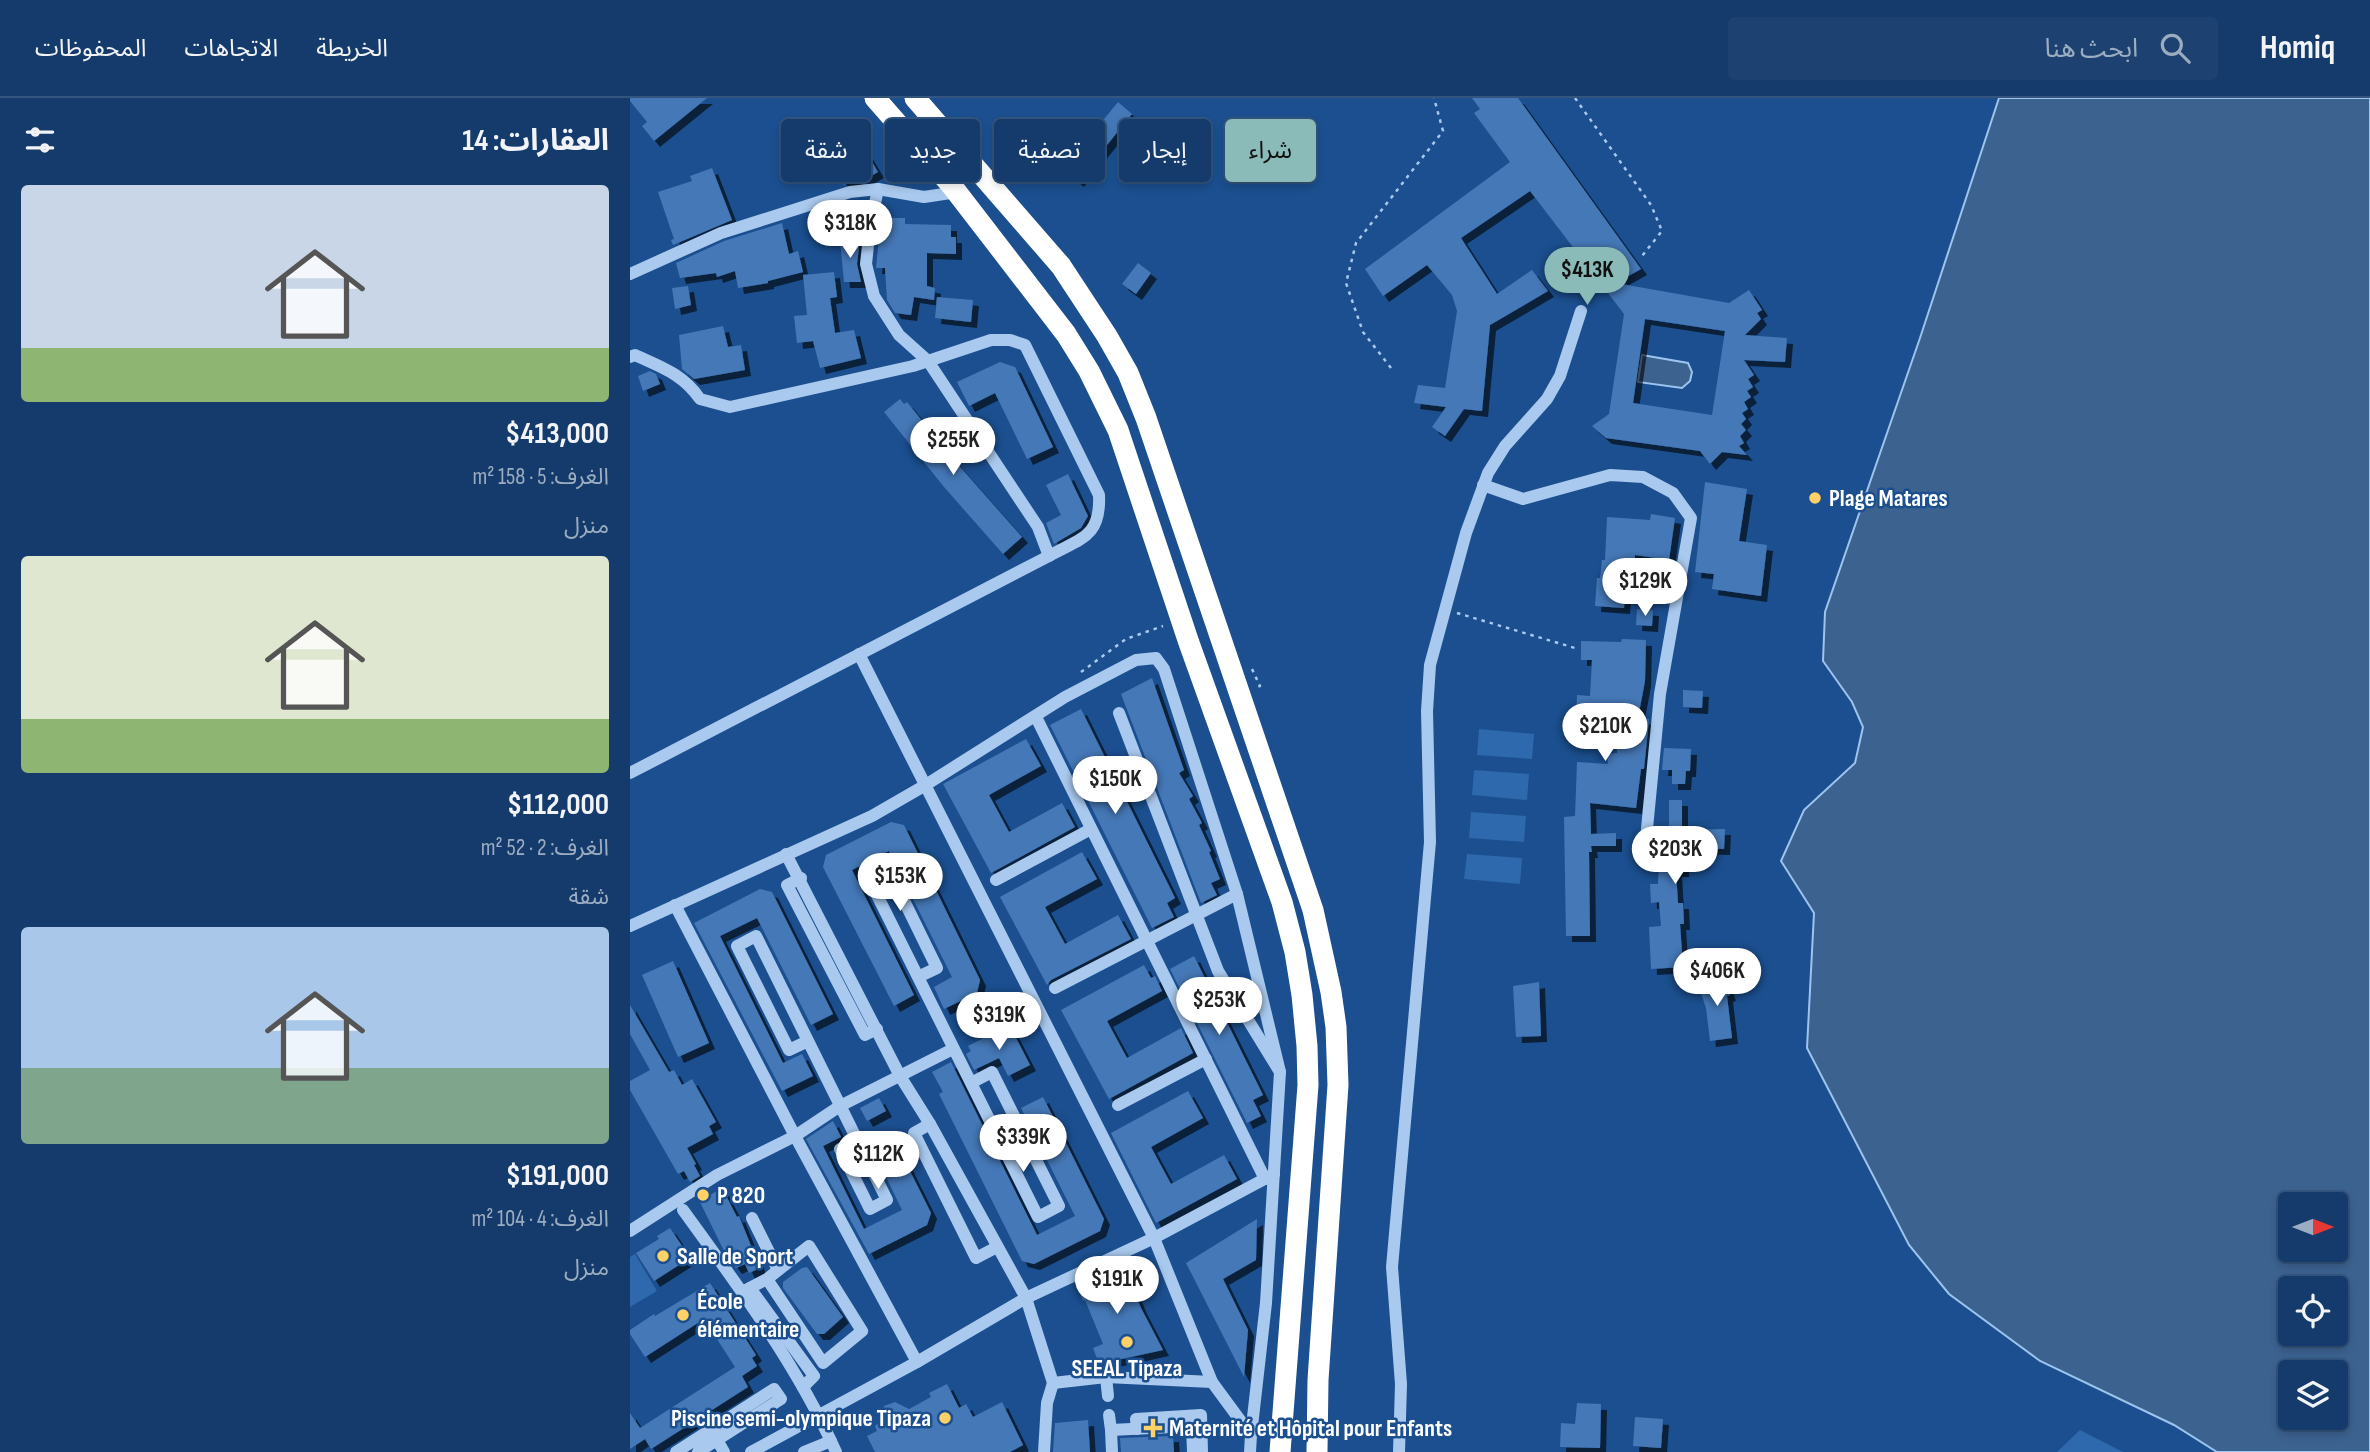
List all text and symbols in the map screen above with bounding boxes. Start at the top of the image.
search box [1728,17,2218,80]
text: Homiq [2260,28,2335,68]
icon: search [2156,29,2194,67]
text: المحفوظات [35,34,146,63]
text: الاتجاهات [184,34,278,63]
text: الخريطة [316,34,388,63]
text: ابحث هنا [2044,34,2138,65]
chip: شقة [781,119,871,182]
chip: جديد [885,119,980,182]
chip: تصفية [994,119,1105,182]
chip: إيجار [1119,119,1211,182]
chip: شراء [1225,119,1316,182]
icon: filters [21,121,59,159]
text: العقارات: 14 [462,123,609,159]
pin: $318K [801,200,899,260]
text: $318K [823,209,877,237]
icon: home [252,231,378,357]
pin: $413K [1538,248,1636,307]
text: $413K [1560,256,1614,284]
text: $413,000 [505,416,609,452]
pin: $255K [904,418,1002,477]
text: $255K [926,426,980,454]
text: الغرف: 5 · 158 m² [472,463,609,491]
place label: Plage Matares [1829,484,1948,513]
marker: Plage Matares [1807,490,1823,506]
text: منزل [564,512,609,540]
pin: $129K [1596,559,1694,618]
text: $129K [1618,567,1672,595]
icon: home [252,602,378,728]
pin: $210K [1556,704,1654,763]
text: $210K [1578,712,1632,740]
pin: $150K [1066,756,1164,816]
text: $150K [1088,765,1142,793]
text: $112,000 [507,787,609,823]
pin: $203K [1626,826,1724,886]
text: الغرف: 2 · 52 m² [481,834,609,862]
text: $203K [1648,835,1702,863]
pin: $153K [851,854,949,913]
text: $153K [874,862,926,890]
text: شقة [568,883,609,911]
pin: $406K [1668,948,1766,1008]
text: $406K [1689,957,1745,985]
icon: home [252,973,378,1099]
pin: $253K [1170,978,1268,1037]
text: $253K [1192,986,1246,1014]
pin: $319K [950,992,1048,1052]
text: $319K [972,1001,1026,1029]
pin: $339K [974,1114,1072,1174]
text: $339K [996,1123,1050,1151]
pin: $112K [829,1132,927,1191]
text: $112K [852,1140,904,1168]
text: $191,000 [506,1158,609,1194]
place label: P 820 [717,1181,765,1210]
marker: P 820 [695,1187,711,1203]
north arrow [2278,1192,2348,1262]
map controls [2278,1192,2348,1430]
text: الغرف: 4 · 104 m² [471,1205,609,1233]
place label: Salle de Sport [677,1242,793,1271]
marker: Salle de Sport [655,1248,671,1264]
text: منزل [564,1254,609,1282]
pin: $191K [1068,1256,1166,1316]
text: $191K [1091,1265,1143,1293]
button: locate [2278,1276,2348,1346]
place label: École élémentaire [697,1287,799,1344]
marker: École élémentaire [675,1307,691,1323]
marker: SEEAL Tipaza [1119,1334,1135,1350]
place label: SEEAL Tipaza [1072,1354,1182,1383]
button: layers [2278,1360,2348,1430]
place label: Piscine semi-olympique Tipaza [671,1404,931,1433]
marker: Piscine semi-olympique Tipaza [937,1410,953,1426]
place label: Maternité et Hôpital pour Enfants [1169,1414,1452,1443]
marker: Maternité et Hôpital pour Enfants [1143,1418,1163,1438]

